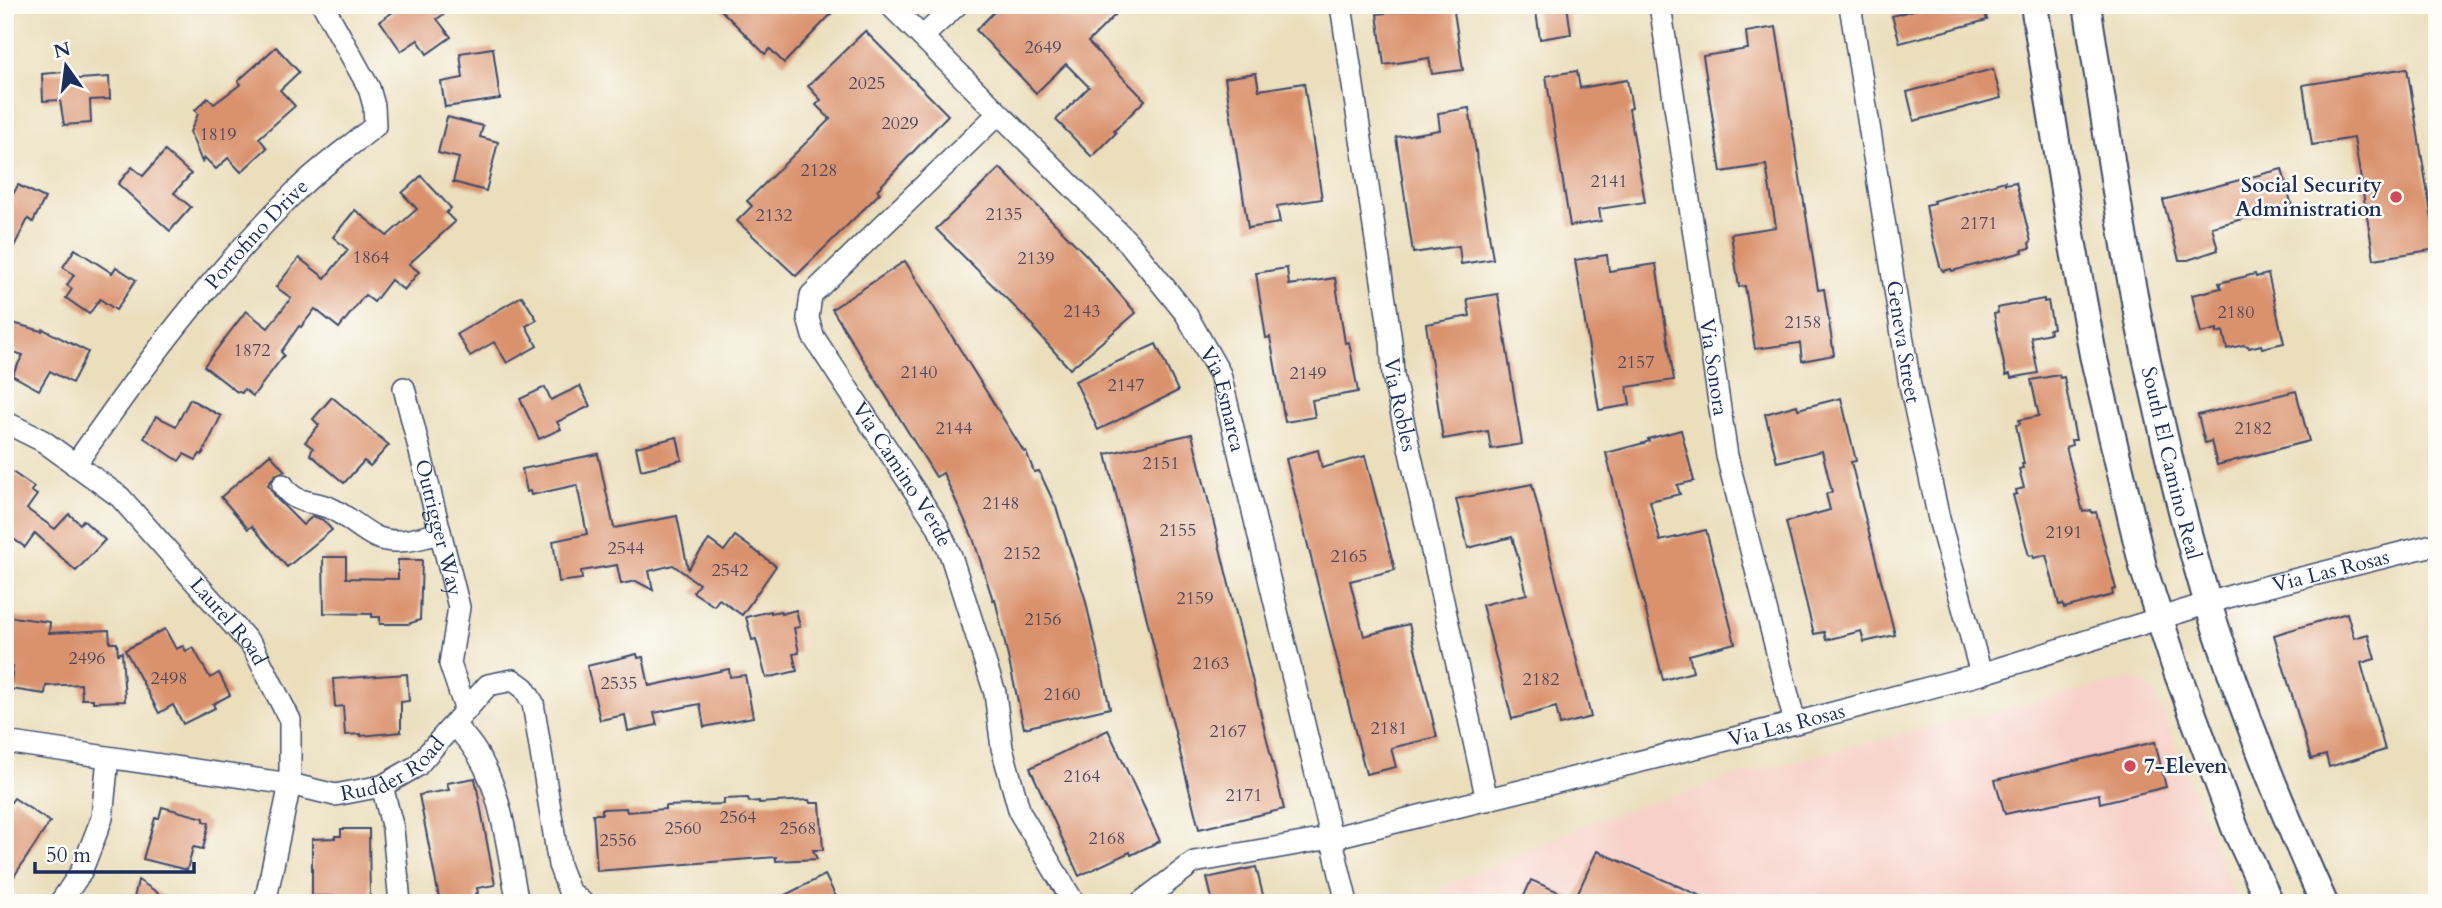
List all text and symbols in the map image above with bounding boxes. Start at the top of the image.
north arrow [32,32,102,102]
house number: 2649 [1025,35,1061,60]
text: N [51,36,74,65]
house number: 2025 [849,71,885,96]
house number: 2029 [882,111,918,136]
house number: 1819 [200,122,236,147]
house number: 2128 [801,158,837,183]
house number: 2141 [1591,169,1627,194]
place label: Social Security Administration [2235,171,2383,224]
street label: Portofino Drive [198,173,315,296]
marker: Social Security Administration [2388,189,2404,205]
house number: 2135 [986,202,1022,227]
house number: 2132 [756,203,792,228]
house number: 2171 [1961,211,1997,236]
house number: 1864 [353,245,389,270]
house number: 2139 [1018,246,1054,271]
street label: Geneva Street [1879,279,1928,406]
house number: 2143 [1064,299,1100,324]
house number: 2180 [2218,300,2254,325]
house number: 2158 [1785,310,1821,335]
street label: Via Sonora [1692,317,1735,418]
house number: 1872 [234,338,270,363]
street label: Via Esmarca [1192,341,1252,455]
house number: 2157 [1618,350,1654,375]
street label: Via Robles [1377,357,1423,454]
house number: 2140 [901,360,937,385]
house number: 2149 [1290,361,1326,386]
street label: South El Camino Real [2134,364,2208,563]
house number: 2147 [1108,373,1144,398]
street label: Via Camino Verde [845,396,959,552]
house number: 2144 [936,416,972,441]
house number: 2182 [2235,416,2271,441]
house number: 2151 [1143,451,1179,476]
street label: Outrigger Way [408,456,470,599]
house number: 2148 [983,491,1019,516]
house number: 2155 [1160,518,1196,543]
house number: 2191 [2046,520,2082,545]
house number: 2544 [608,536,644,561]
house number: 2152 [1004,541,1040,566]
street label: Via Las Rosas [2269,543,2392,600]
house number: 2165 [1331,544,1367,569]
house number: 2542 [712,558,748,583]
street label: Laurel Road [183,571,274,670]
house number: 2159 [1177,586,1213,611]
house number: 2156 [1025,607,1061,632]
house number: 2496 [69,646,105,671]
house number: 2163 [1193,651,1229,676]
house number: 2498 [151,666,187,691]
house number: 2182 [1523,667,1559,692]
house number: 2535 [601,671,637,696]
house number: 2160 [1044,682,1080,707]
street label: Via Las Rosas [1725,697,1848,754]
house number: 2181 [1371,716,1407,741]
house number: 2167 [1210,719,1246,744]
street label: Rudder Road [338,730,451,809]
place label: 7-Eleven [2144,752,2228,781]
marker: 7-Eleven [2122,758,2138,774]
house number: 2164 [1064,764,1100,789]
house number: 2171 [1226,783,1262,808]
house number: 2564 [720,805,756,830]
house number: 2560 [665,816,701,841]
house number: 2568 [780,816,816,841]
house number: 2168 [1089,826,1125,851]
house number: 2556 [600,828,636,853]
scale bar [35,831,194,875]
text: 50 m [46,841,91,870]

